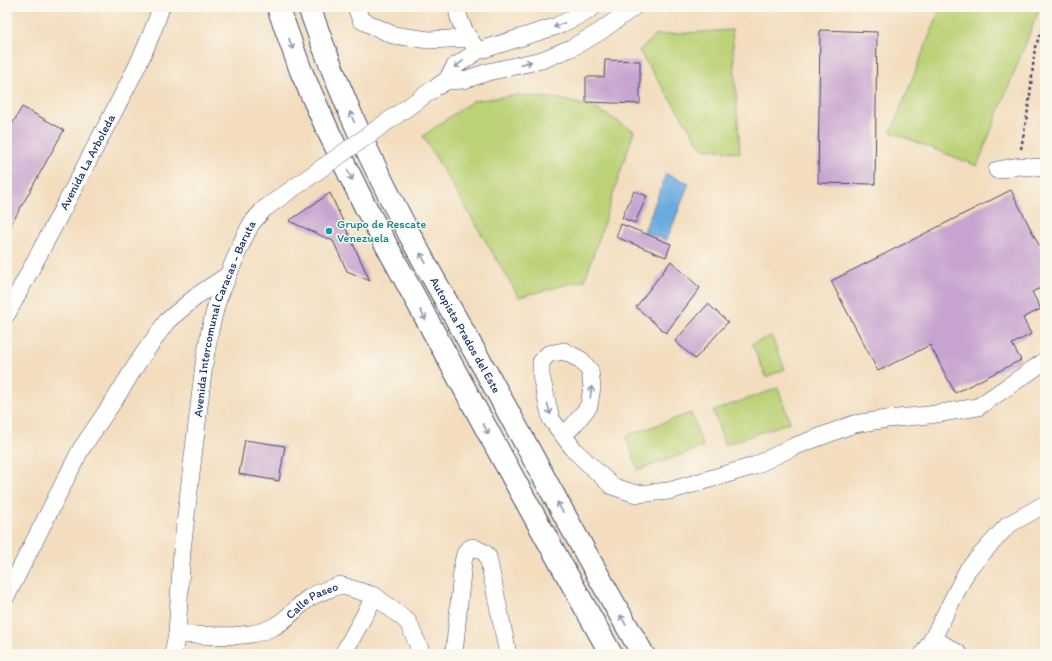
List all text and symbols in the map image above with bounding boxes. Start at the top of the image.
one-way arrow [553,22,565,30]
one-way arrow [288,37,296,49]
one-way arrow [454,59,465,68]
one-way arrow [519,59,532,67]
street label: Avenida La Arboleda [57,111,119,212]
one-way arrow [348,111,355,123]
one-way arrow [347,169,354,181]
street label: Avenida Intercomunal Caracas - Baruta [191,217,259,418]
place label: Grupo de Rescate Venezuela [337,217,427,245]
marker: Grupo de Rescate Venezuela [324,226,334,236]
one-way arrow [418,252,426,264]
street label: Autopista Prados del Este [427,275,504,396]
one-way arrow [420,309,428,321]
one-way arrow [587,386,595,399]
one-way arrow [545,402,553,415]
one-way arrow [482,423,490,435]
one-way arrow [556,501,563,513]
street label: Calle Paseo [283,579,340,622]
one-way arrow [619,614,627,626]

